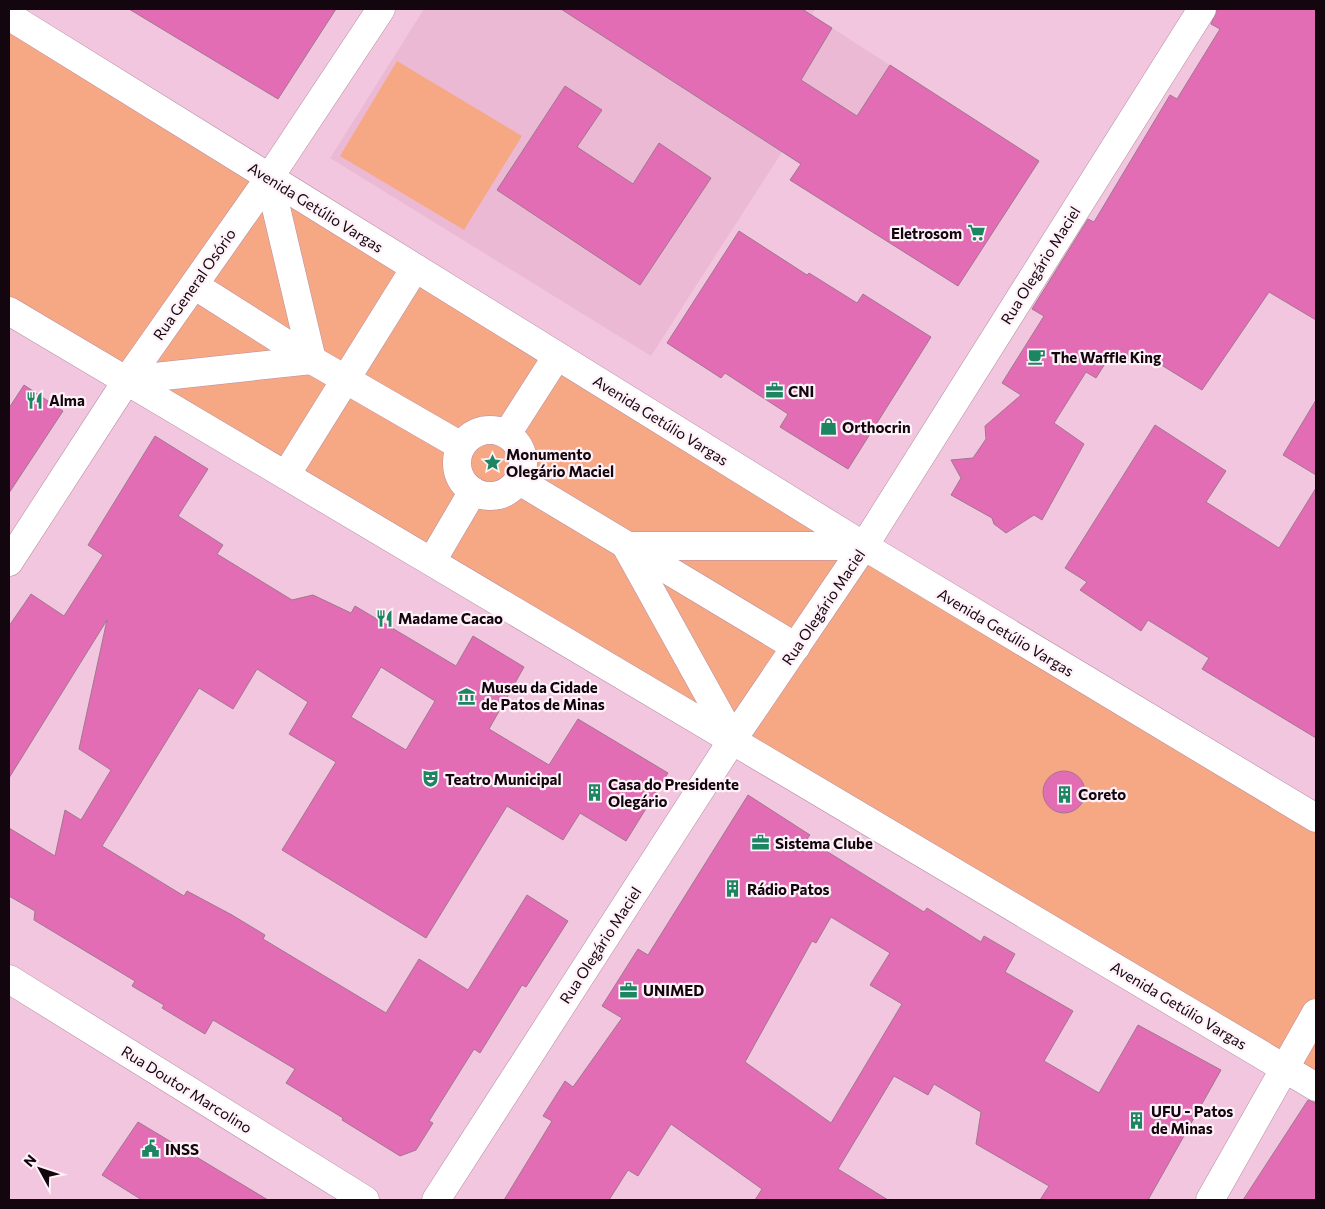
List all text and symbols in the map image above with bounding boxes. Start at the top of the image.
street label: Avenida Getúlio Vargas [245,158,387,256]
street label: Rua Olegário Maciel [996,203,1084,327]
supermarket icon: Eletrosom [966,223,986,243]
place label: Eletrosom [891,224,962,242]
street label: Rua General Osório [149,225,239,343]
cafe icon: The Waffle King [1027,347,1047,367]
place label: The Waffle King [1051,348,1161,366]
street label: Avenida Getúlio Vargas [590,371,732,469]
office icon: CNI [764,381,784,401]
place label: CNI [788,382,814,400]
restaurant icon: Alma [25,390,45,410]
place label: Alma [49,391,85,409]
shop icon: Orthocrin [818,417,838,437]
place label: Orthocrin [842,418,911,436]
place label: Monumento Olegário Maciel [506,445,614,480]
place icon: Monumento Olegário Maciel [482,453,502,473]
street label: Rua Olegário Maciel [778,546,868,668]
street label: Avenida Getúlio Vargas [935,584,1078,680]
restaurant icon: Madame Cacao [374,608,394,628]
place label: Madame Cacao [398,609,503,627]
place label: Museu da Cidade de Patos de Minas [481,678,605,713]
museum icon: Museu da Cidade de Patos de Minas [457,686,477,706]
theatre icon: Teatro Municipal [421,769,441,789]
place label: Teatro Municipal [445,770,562,788]
place label: Casa do Presidente Olegário [608,775,739,810]
building icon: Casa do Presidente Olegário [584,783,604,803]
building icon: Coreto [1054,784,1074,804]
place label: Coreto [1078,785,1126,803]
office icon: Sistema Clube [751,833,771,853]
place label: Sistema Clube [775,834,873,852]
building icon: Rádio Patos [723,879,743,899]
place label: Rádio Patos [747,880,830,898]
street label: Rua Olegário Maciel [556,883,644,1007]
street label: Avenida Getúlio Vargas [1108,957,1251,1053]
office icon: UNIMED [619,980,639,1000]
place label: UNIMED [643,981,704,999]
street label: Rua Doutor Marcolino [118,1041,256,1137]
place label: UFU - Patos de Minas [1151,1102,1233,1137]
building icon: UFU - Patos de Minas [1127,1110,1147,1130]
public building icon: INSS [141,1139,161,1159]
place label: INSS [165,1140,199,1158]
north arrow [15,1144,65,1194]
text: N [20,1151,40,1170]

